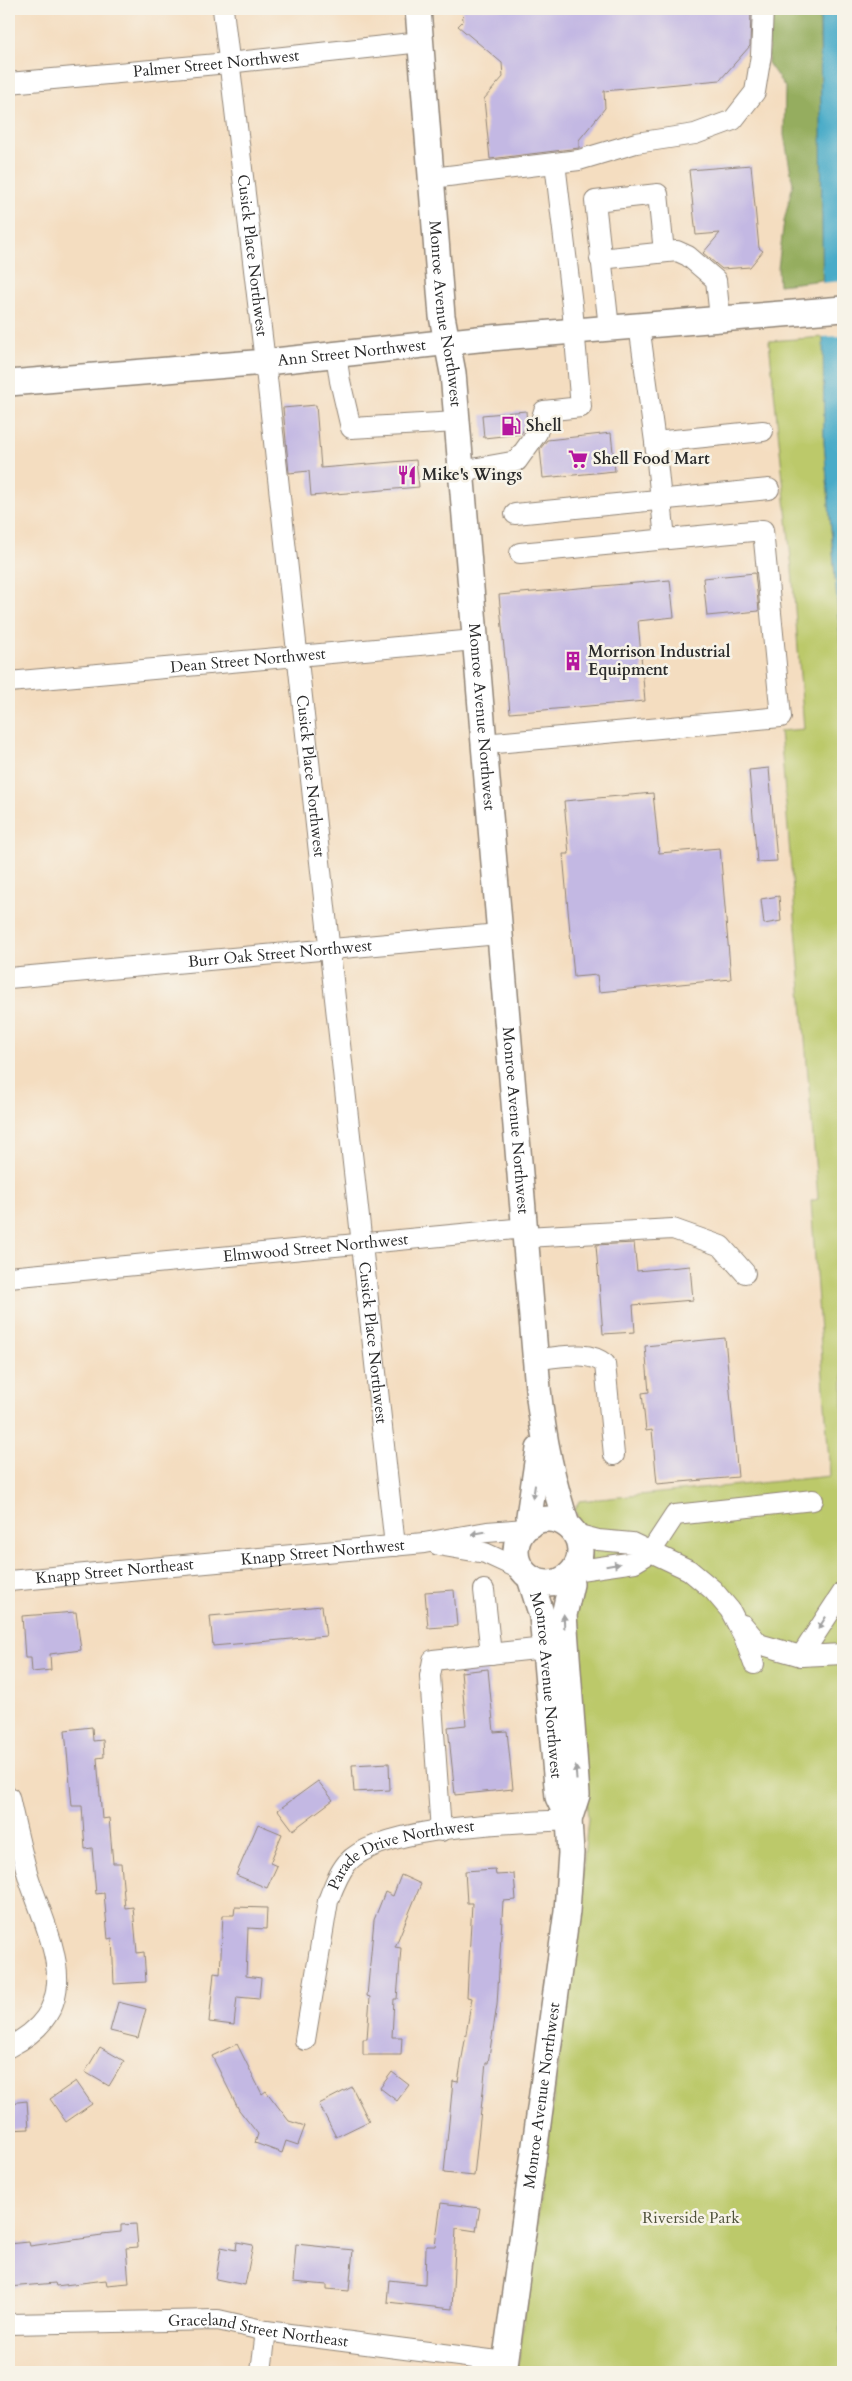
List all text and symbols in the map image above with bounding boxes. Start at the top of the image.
street label: Palmer Street Northwest [132,44,300,83]
street label: Cusick Place Northwest [232,173,273,337]
street label: Monroe Avenue Northwest [424,220,467,408]
street label: Ann Street Northwest [276,334,427,372]
fuel station icon: Shell [500,415,522,437]
place label: Shell [526,415,562,437]
supermarket icon: Shell Food Mart [567,448,589,470]
place label: Shell Food Mart [593,448,710,470]
restaurant icon: Mike's Wings [396,464,418,486]
place label: Mike's Wings [422,464,522,486]
street label: Monroe Avenue Northwest [463,622,501,811]
place label: Morrison Industrial Equipment [588,641,731,681]
street label: Dean Street Northwest [169,643,327,678]
building icon: Morrison Industrial Equipment [562,650,584,672]
street label: Cusick Place Northwest [291,694,330,858]
street label: Burr Oak Street Northwest [187,934,373,973]
street label: Monroe Avenue Northwest [497,1026,534,1215]
street label: Elmwood Street Northwest [222,1228,409,1268]
street label: Cusick Place Northwest [353,1260,393,1425]
one-way arrow [529,1485,537,1501]
one-way arrow [469,1530,485,1538]
street label: Knapp Street Northwest [240,1534,406,1571]
street label: Knapp Street Northeast [35,1553,195,1590]
one-way arrow [605,1560,621,1568]
street label: Monroe Avenue Northwest [524,1589,567,1779]
one-way arrow [560,1613,568,1629]
one-way arrow [817,1616,826,1630]
one-way arrow [571,1764,579,1780]
street label: Parade Drive Northwest [322,1815,475,1893]
street label: Monroe Avenue Northwest [518,2001,565,2190]
park label: Riverside Park [642,2207,740,2229]
street label: Graceland Street Northeast [168,2309,350,2353]

